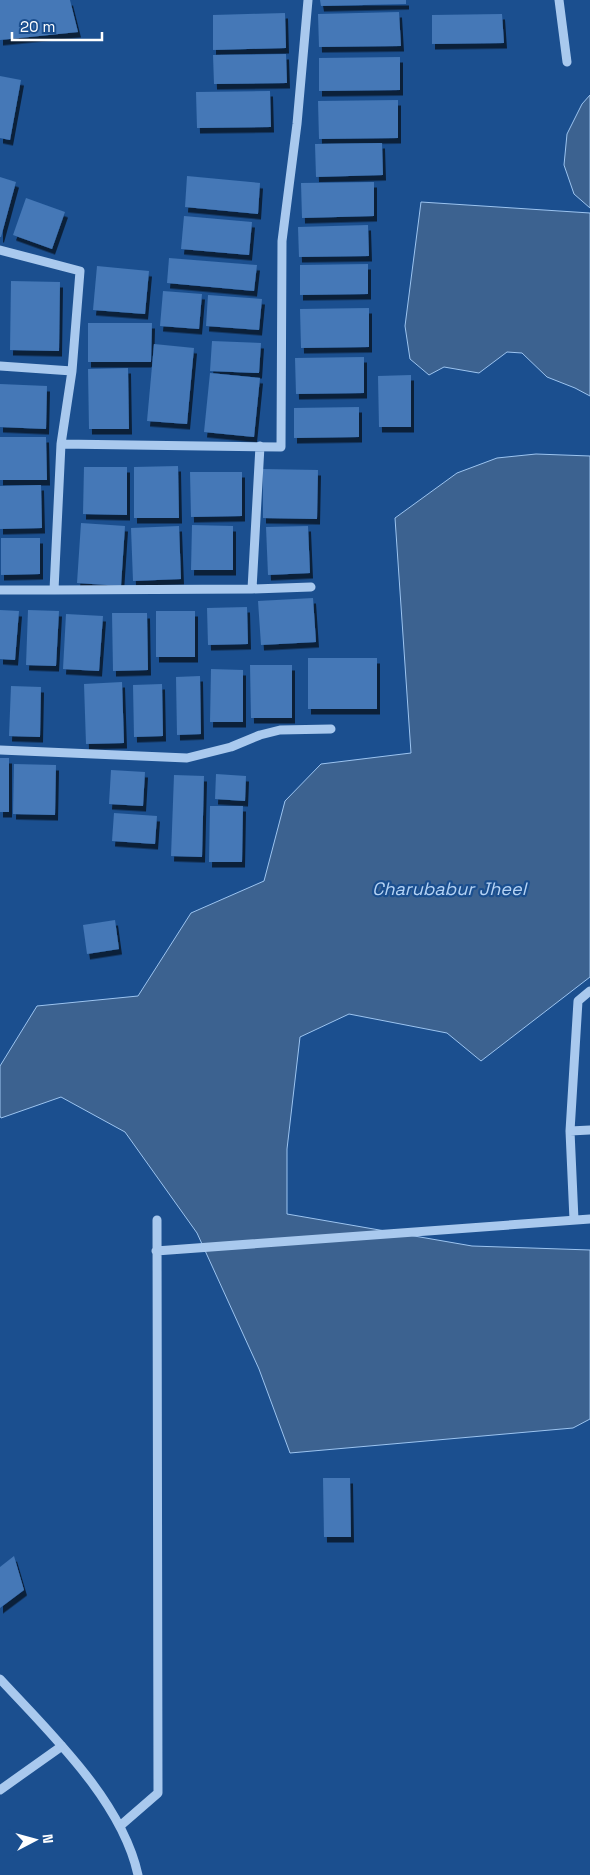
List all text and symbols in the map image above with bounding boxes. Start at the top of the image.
scale bar [12,10,102,42]
text: 20 m [20,17,55,36]
water label: Charubabur Jheel [372,877,529,900]
north arrow [10,1815,60,1865]
text: N [38,1833,57,1844]

